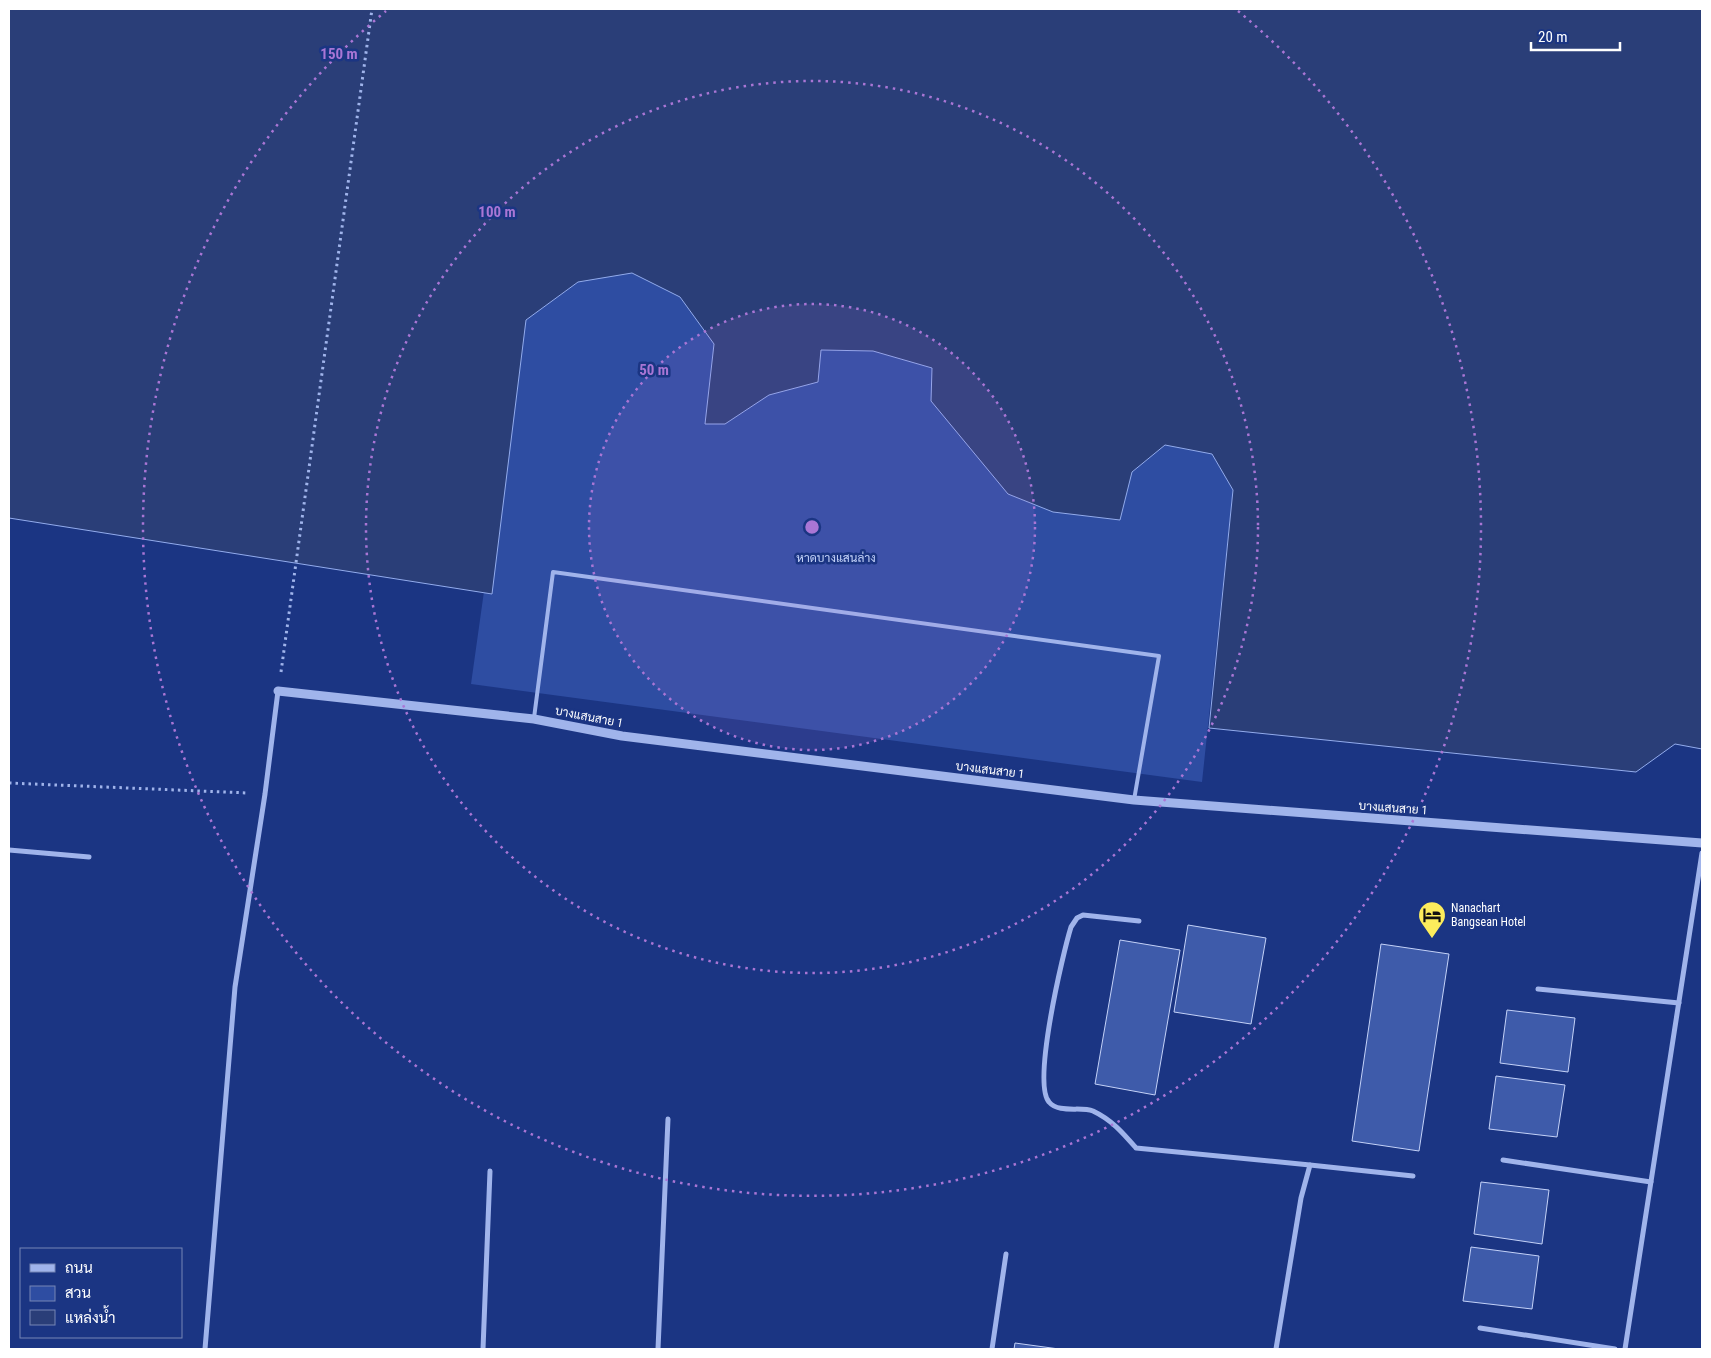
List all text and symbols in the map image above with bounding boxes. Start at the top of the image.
scale bar [1531,20,1620,52]
text: 20 m [1538,28,1568,46]
text: 150 m [320,45,358,63]
text: 100 m [478,203,516,221]
text: 50 m [639,361,669,379]
centre of rings [803,518,821,536]
park label: หาดบางแสนล่าง [796,551,876,565]
street label: บางแสนสาย 1 [554,704,624,730]
street label: บางแสนสาย 1 [955,759,1025,781]
street label: บางแสนสาย 1 [1358,799,1428,817]
hotel icon: Nanachart Bangsean Hotel [1417,900,1447,939]
place label: Nanachart Bangsean Hotel [1451,901,1526,929]
legend [20,1248,182,1338]
text: ถนน [65,1259,93,1277]
text: สวน [65,1284,91,1302]
text: แหล่งน้ำ [65,1305,116,1327]

